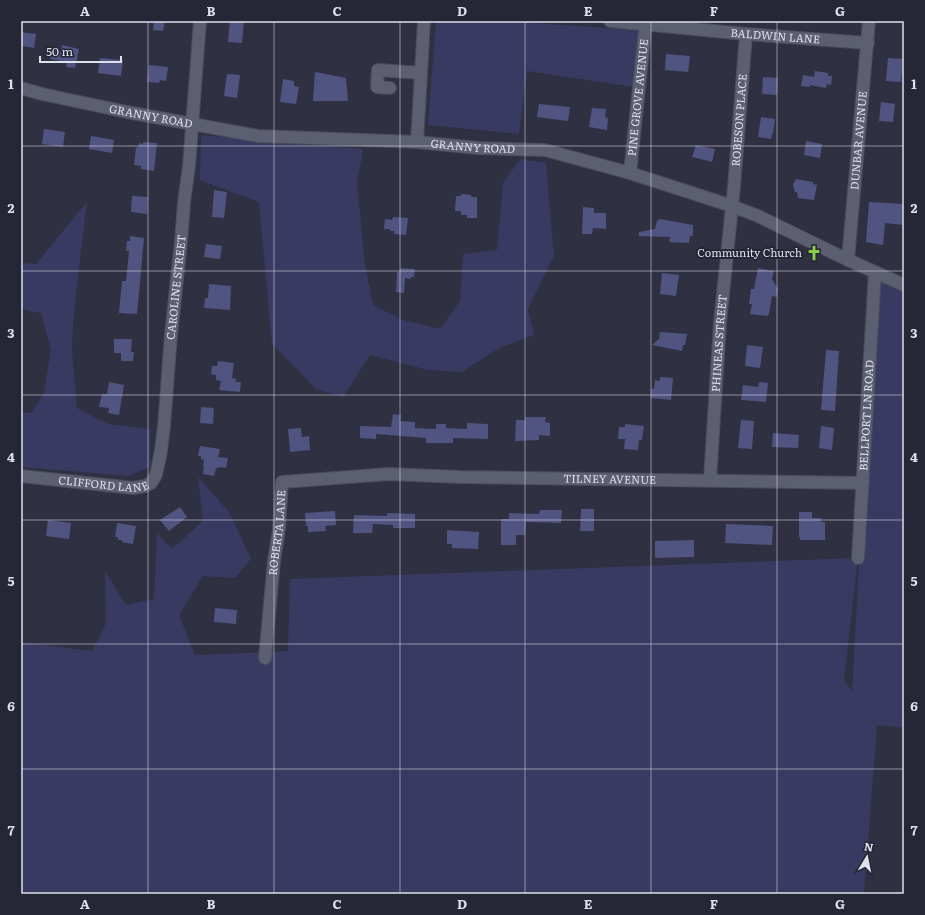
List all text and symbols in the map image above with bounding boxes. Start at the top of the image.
text: A [80,1,90,20]
text: B [207,1,216,20]
text: C [332,1,342,20]
text: D [457,1,467,20]
text: E [584,1,593,20]
text: F [710,1,718,20]
text: G [835,1,845,20]
street label: BALDWIN LANE [730,24,821,46]
scale bar [40,38,121,64]
street label: PINE GROVE AVENUE [623,38,651,157]
text: 50 m [46,42,73,60]
street label: ROBESON PLACE [727,73,750,167]
text: 1 [8,74,14,93]
text: 1 [911,74,917,93]
street label: DUNBAR AVENUE [845,90,870,190]
street label: GRANNY ROAD [108,99,194,131]
street label: GRANNY ROAD [430,134,515,156]
text: 2 [8,198,15,217]
text: 2 [911,198,918,217]
street label: CAROLINE STREET [162,234,189,340]
place label: Community Church [697,244,802,260]
church icon: Community Church [805,244,823,262]
street label: PHINEAS STREET [707,294,730,392]
text: 3 [7,323,15,342]
text: 3 [910,323,918,342]
street label: BELLPORT LN ROAD [854,359,877,471]
text: 4 [7,447,15,466]
text: 4 [910,447,918,466]
street label: TILNEY AVENUE [563,470,656,487]
street label: CLIFFORD LANE [58,471,151,495]
street label: ROBERTA LANE [264,489,288,576]
text: 5 [7,571,15,590]
text: 5 [910,571,918,590]
text: 6 [7,696,15,715]
text: 6 [910,696,918,715]
text: 7 [7,820,15,839]
text: 7 [910,820,918,839]
north arrow [847,837,887,877]
text: N [863,837,875,855]
text: A [80,894,90,913]
text: B [207,894,216,913]
text: C [332,894,342,913]
text: D [457,894,467,913]
text: E [584,894,593,913]
text: F [710,894,718,913]
text: G [835,894,845,913]

